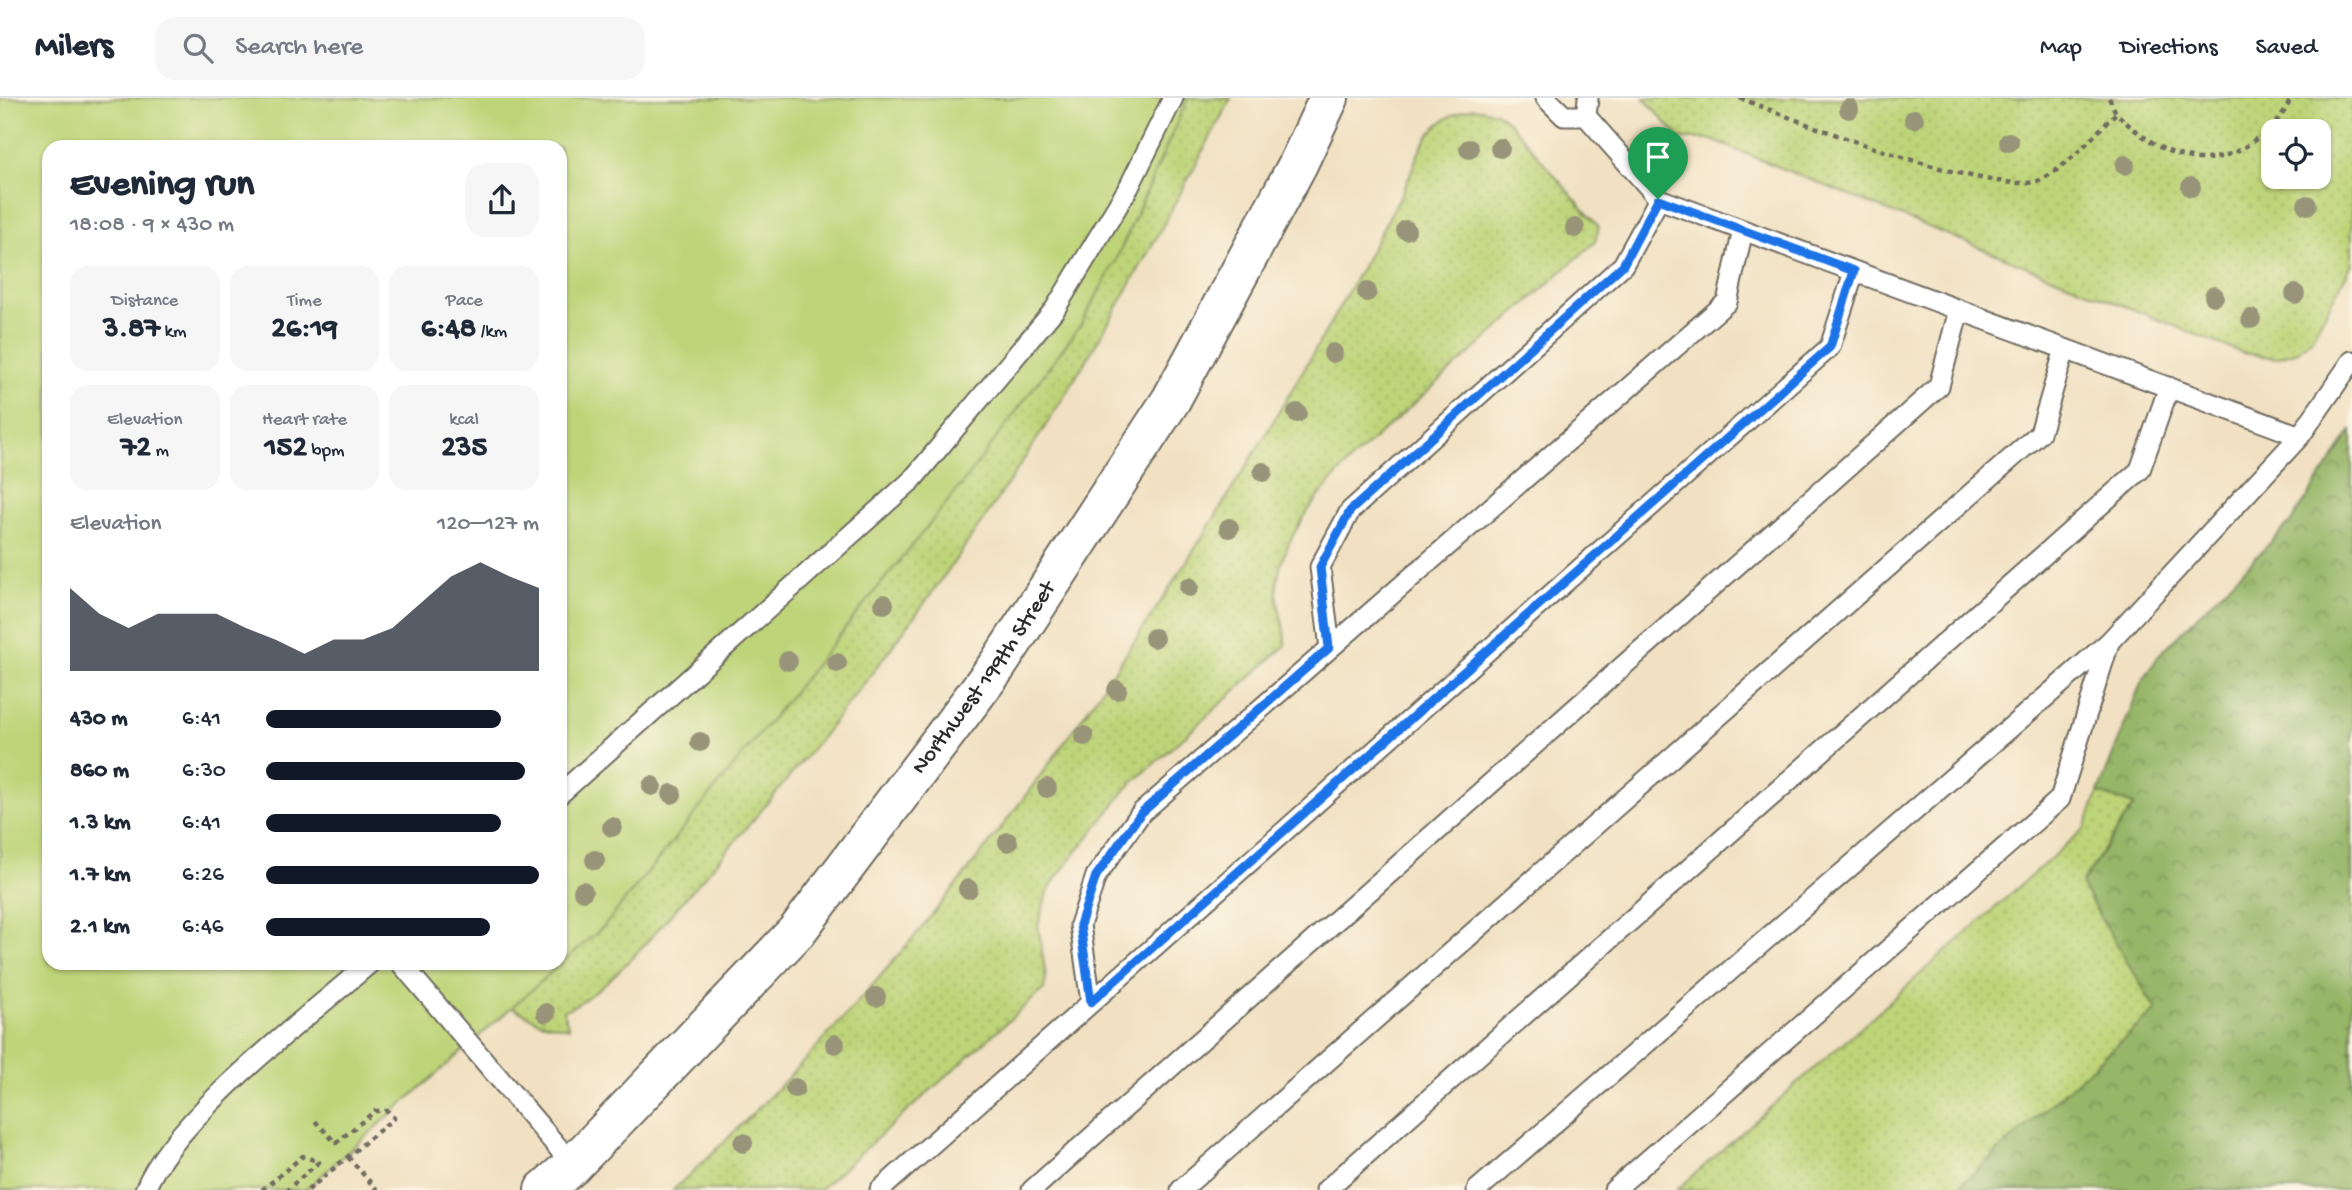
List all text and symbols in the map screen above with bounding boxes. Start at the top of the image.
search box [155,17,645,80]
text: Milers [35,29,113,67]
icon: search [179,29,217,67]
text: Search here [235,33,363,64]
text: Map [2040,34,2082,63]
text: Directions [2120,34,2218,63]
text: Saved [2256,34,2317,63]
map controls [2261,119,2331,189]
button: locate [2261,119,2331,189]
pin [1628,127,1688,199]
icon: arrive [1639,138,1677,176]
button: share [465,163,539,237]
text: Evening run [70,164,254,208]
text: 18:08 · 9 × 430 m [70,212,234,239]
text: Distance [111,290,178,313]
text: Time [287,290,322,313]
text: Pace [446,290,483,313]
text: 3.87 [103,313,160,348]
text: 26:19 [271,313,338,348]
text: 6:48 [421,313,476,348]
text: km [160,321,187,344]
text: /km [476,321,507,344]
text: Elevation [107,409,183,432]
text: Heart rate [262,409,347,432]
text: kcal [449,409,479,432]
text: 72 [121,432,151,467]
text: 152 [265,432,307,467]
text: 235 [441,432,487,467]
text: m [151,440,169,463]
text: bpm [307,440,344,463]
text: Elevation [70,511,161,538]
text: 120–127 m [437,511,539,538]
street label: Northwest 199th Street [906,575,1063,780]
text: 430 m [70,706,128,733]
text: 6:41 [182,706,221,733]
text: 860 m [70,758,129,785]
text: 6:30 [182,758,226,785]
text: 1.3 km [70,810,130,837]
text: 6:41 [182,810,221,837]
text: 1.7 km [70,862,131,889]
text: 6:26 [182,862,224,889]
text: 2.1 km [70,914,130,941]
text: 6:46 [182,914,223,941]

